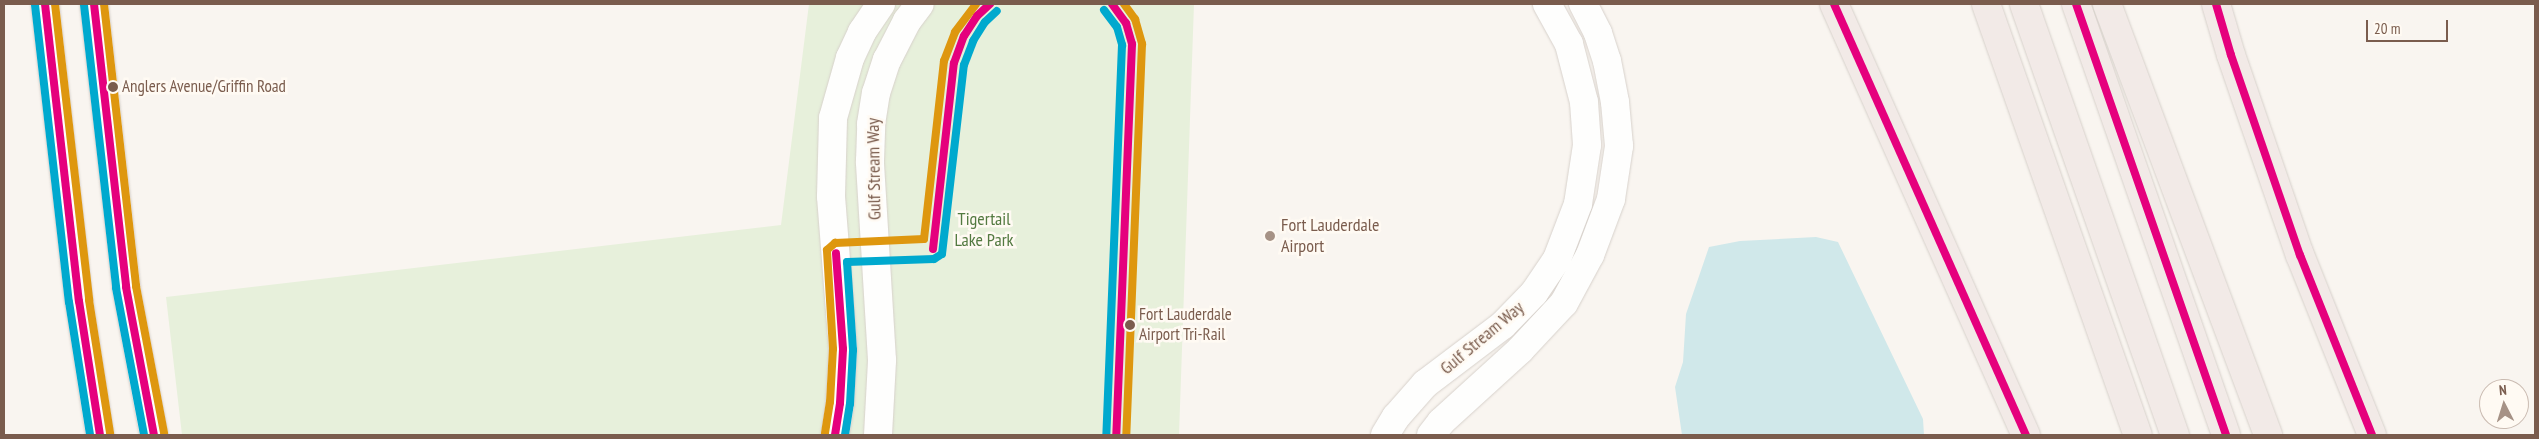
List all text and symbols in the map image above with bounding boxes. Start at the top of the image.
scale bar [2369,10,2452,42]
text: 20 m [2374,19,2400,38]
place label: Anglers Avenue/Griffin Road [122,77,286,97]
marker: Anglers Avenue/Griffin Road [108,82,118,92]
street label: Gulf Stream Way [862,118,886,220]
park label: Tigertail Lake Park [954,209,1014,252]
place label: Fort Lauderdale Airport [1281,215,1379,258]
marker: Fort Lauderdale Airport [1263,229,1277,243]
street label: Gulf Stream Way [1436,297,1528,379]
place label: Fort Lauderdale Airport Tri-Rail [1139,305,1232,345]
marker: Fort Lauderdale Airport Tri-Rail [1125,320,1135,330]
north arrow [2479,379,2529,429]
text: N [2498,381,2507,399]

